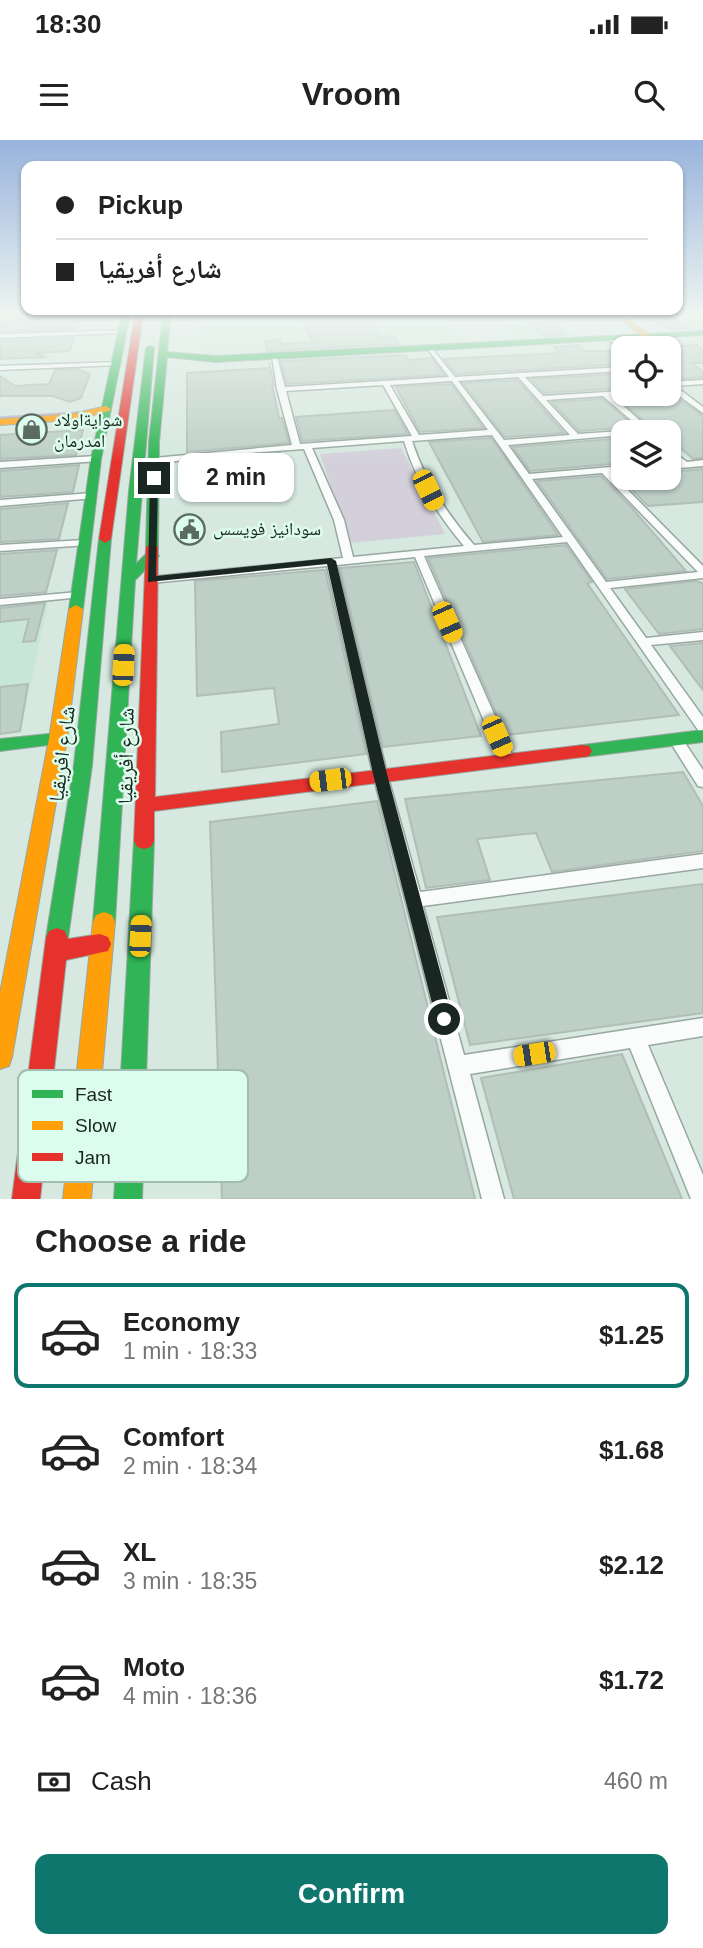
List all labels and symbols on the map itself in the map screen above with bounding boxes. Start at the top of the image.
place label: شوايةاولاد امدرمان [54,410,122,452]
shop icon: شوايةاولاد امدرمان [14,413,48,447]
callout: 2 min [178,454,294,502]
route end [138,462,170,494]
car [410,467,447,513]
public building icon: سودانيز فويسس [173,512,207,546]
place label: سودانيز فويسس [213,519,321,540]
car [429,599,466,645]
car [112,643,135,687]
street label: شارع افريقيا [44,705,81,803]
street label: شارع أفريقيا [112,708,140,804]
car [479,713,516,759]
car [308,767,353,793]
car [129,914,152,958]
route start [428,1003,460,1035]
car [512,1040,557,1068]
legend [18,1070,248,1182]
text: Fast [75,1084,113,1105]
text: Slow [75,1115,116,1136]
text: Jam [75,1147,111,1168]

